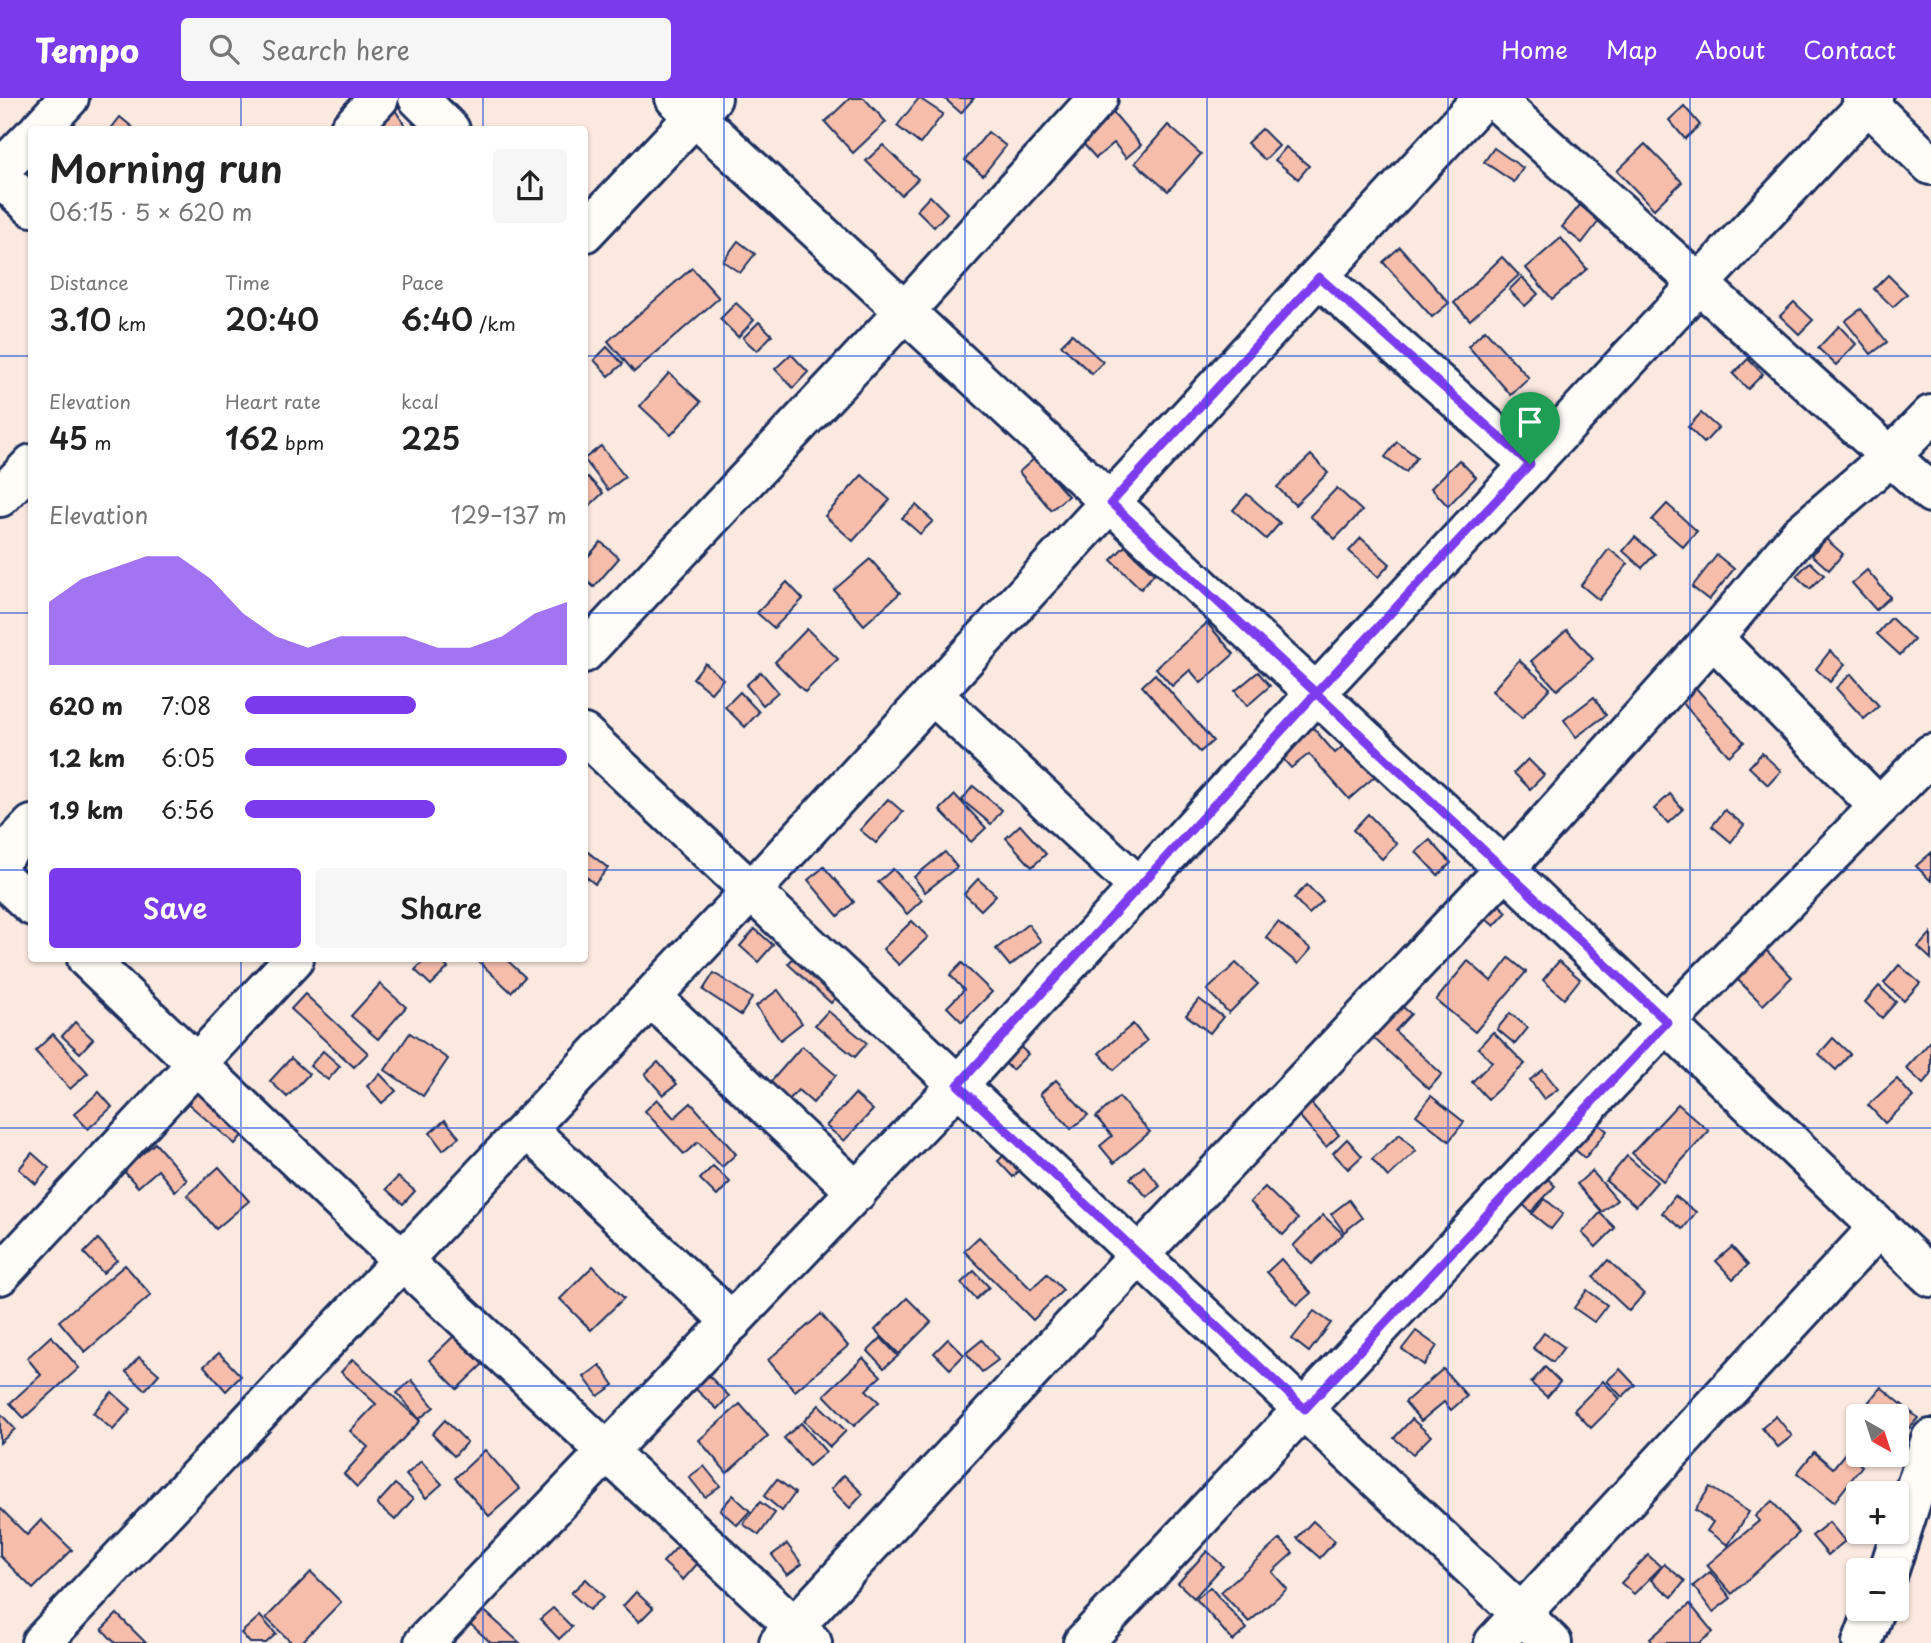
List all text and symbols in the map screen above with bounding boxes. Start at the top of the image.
search box [181,18,671,81]
text: Tempo [35,24,139,74]
icon: search [205,30,243,68]
text: Search here [261,30,410,69]
text: Home [1501,31,1568,67]
text: Map [1606,31,1657,67]
text: About [1695,31,1765,67]
text: Contact [1803,31,1896,67]
text: Morning run [49,139,283,196]
button: share [493,149,567,223]
text: 06:15 · 5 × 620 m [49,194,252,229]
text: Distance [49,268,129,296]
text: Time [225,268,270,296]
text: Pace [401,268,444,296]
text: 3.10 [49,296,111,341]
text: 20:40 [225,296,319,341]
text: 6:40 [401,296,473,341]
text: km [111,309,146,337]
text: /km [473,309,516,337]
text: Elevation [49,387,131,415]
text: Heart rate [225,387,321,415]
text: kcal [401,387,439,415]
pin [1500,392,1560,464]
icon: arrive [1511,403,1549,441]
text: 45 [49,415,88,460]
text: 162 [225,415,279,460]
text: 225 [401,415,460,460]
text: m [88,428,112,456]
text: bpm [279,428,324,456]
text: Elevation [49,497,148,532]
text: 129–137 m [451,497,567,532]
text: 620 m [49,688,123,723]
text: 7:08 [161,688,212,723]
text: 1.2 km [49,740,125,775]
text: 6:05 [161,740,215,775]
text: 1.9 km [49,792,123,827]
text: 6:56 [161,792,214,827]
button: Save [49,868,301,948]
button: Share [315,868,567,948]
north arrow [1846,1404,1909,1466]
map controls [1846,1404,1909,1621]
button: + [1846,1481,1909,1544]
button: − [1846,1558,1909,1621]

